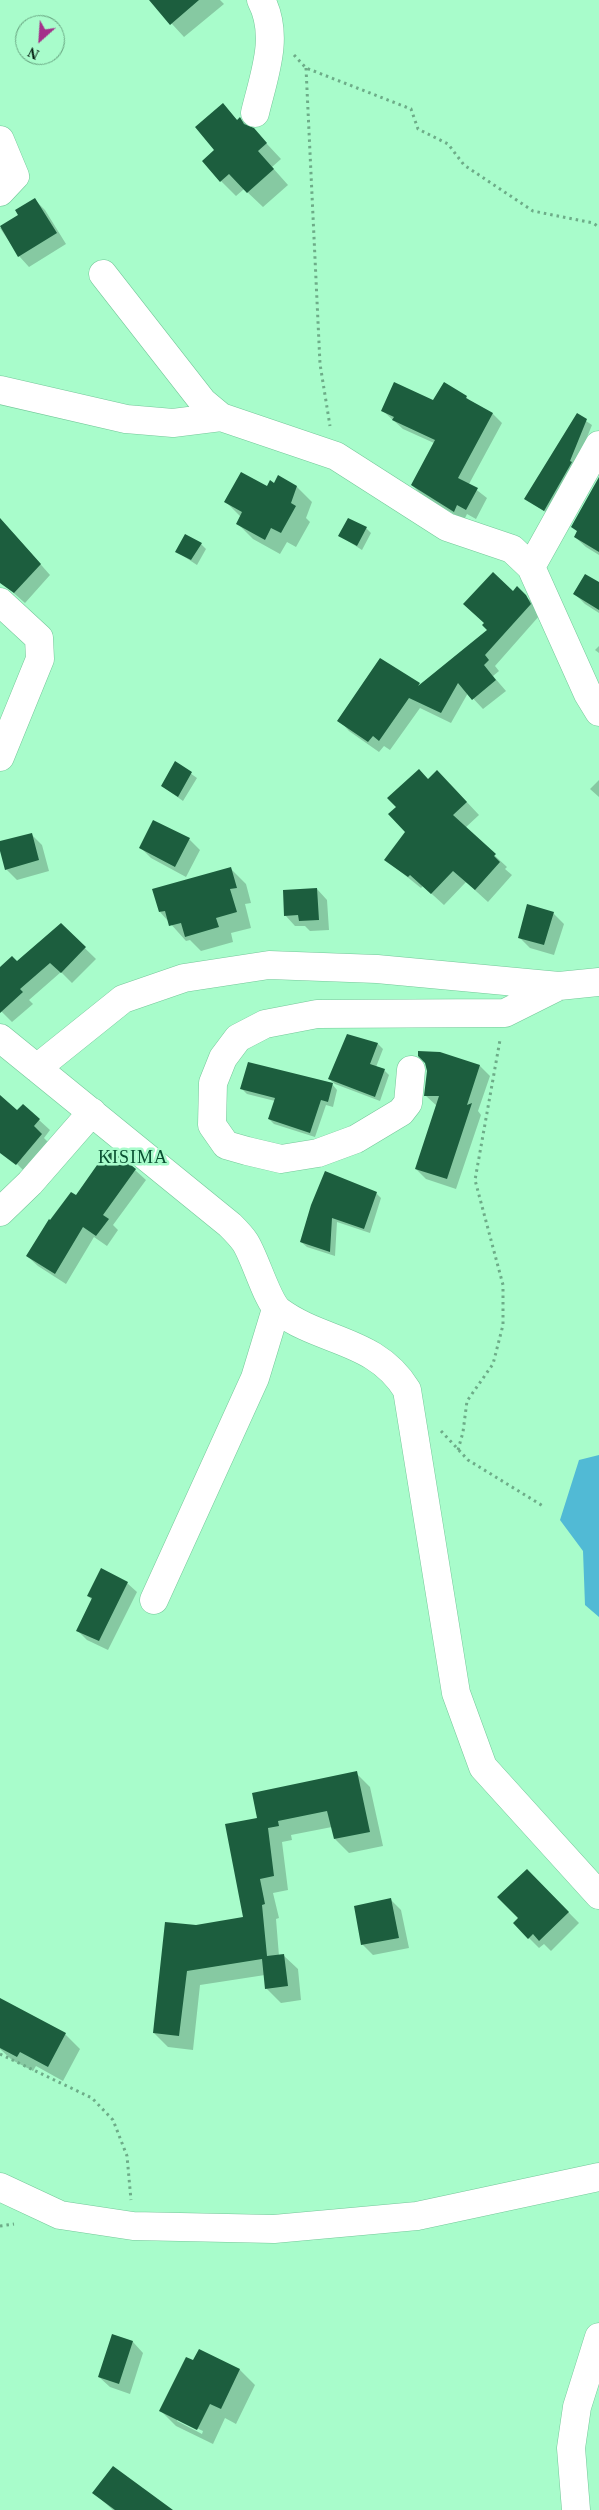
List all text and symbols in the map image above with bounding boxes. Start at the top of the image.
north arrow [15,15,65,65]
text: N [26,44,41,62]
district label: KISIMA [97,1147,169,1169]

